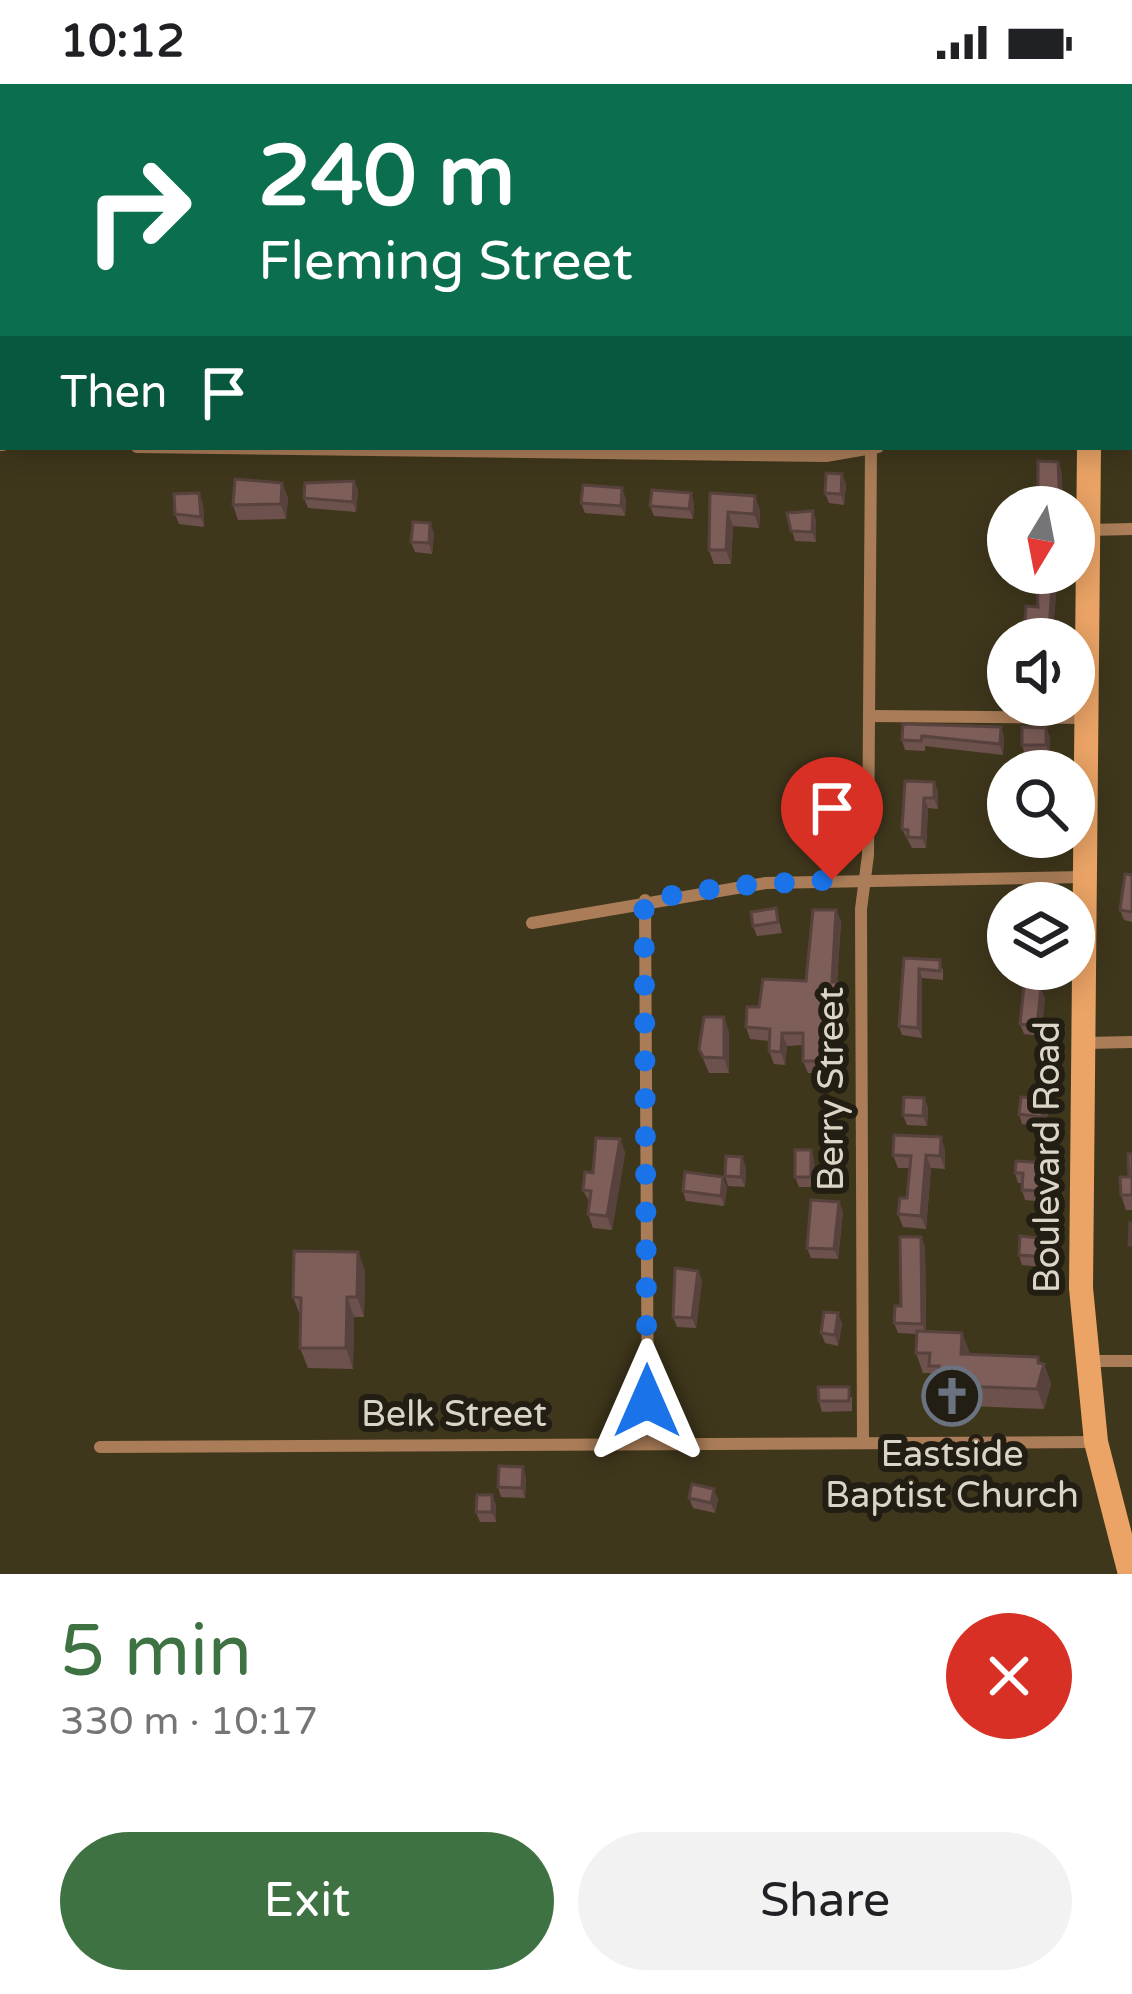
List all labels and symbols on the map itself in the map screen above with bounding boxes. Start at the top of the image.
north arrow [987,486,1095,594]
pin [781,757,883,880]
street label: Berry Street [810,987,853,1191]
street label: Boulevard Road [1026,1021,1069,1293]
position arrow [584,1338,710,1464]
church icon: Eastside Baptist Church [921,1365,983,1427]
street label: Belk Street [361,1393,547,1436]
place label: Eastside Baptist Church [825,1433,1079,1517]

